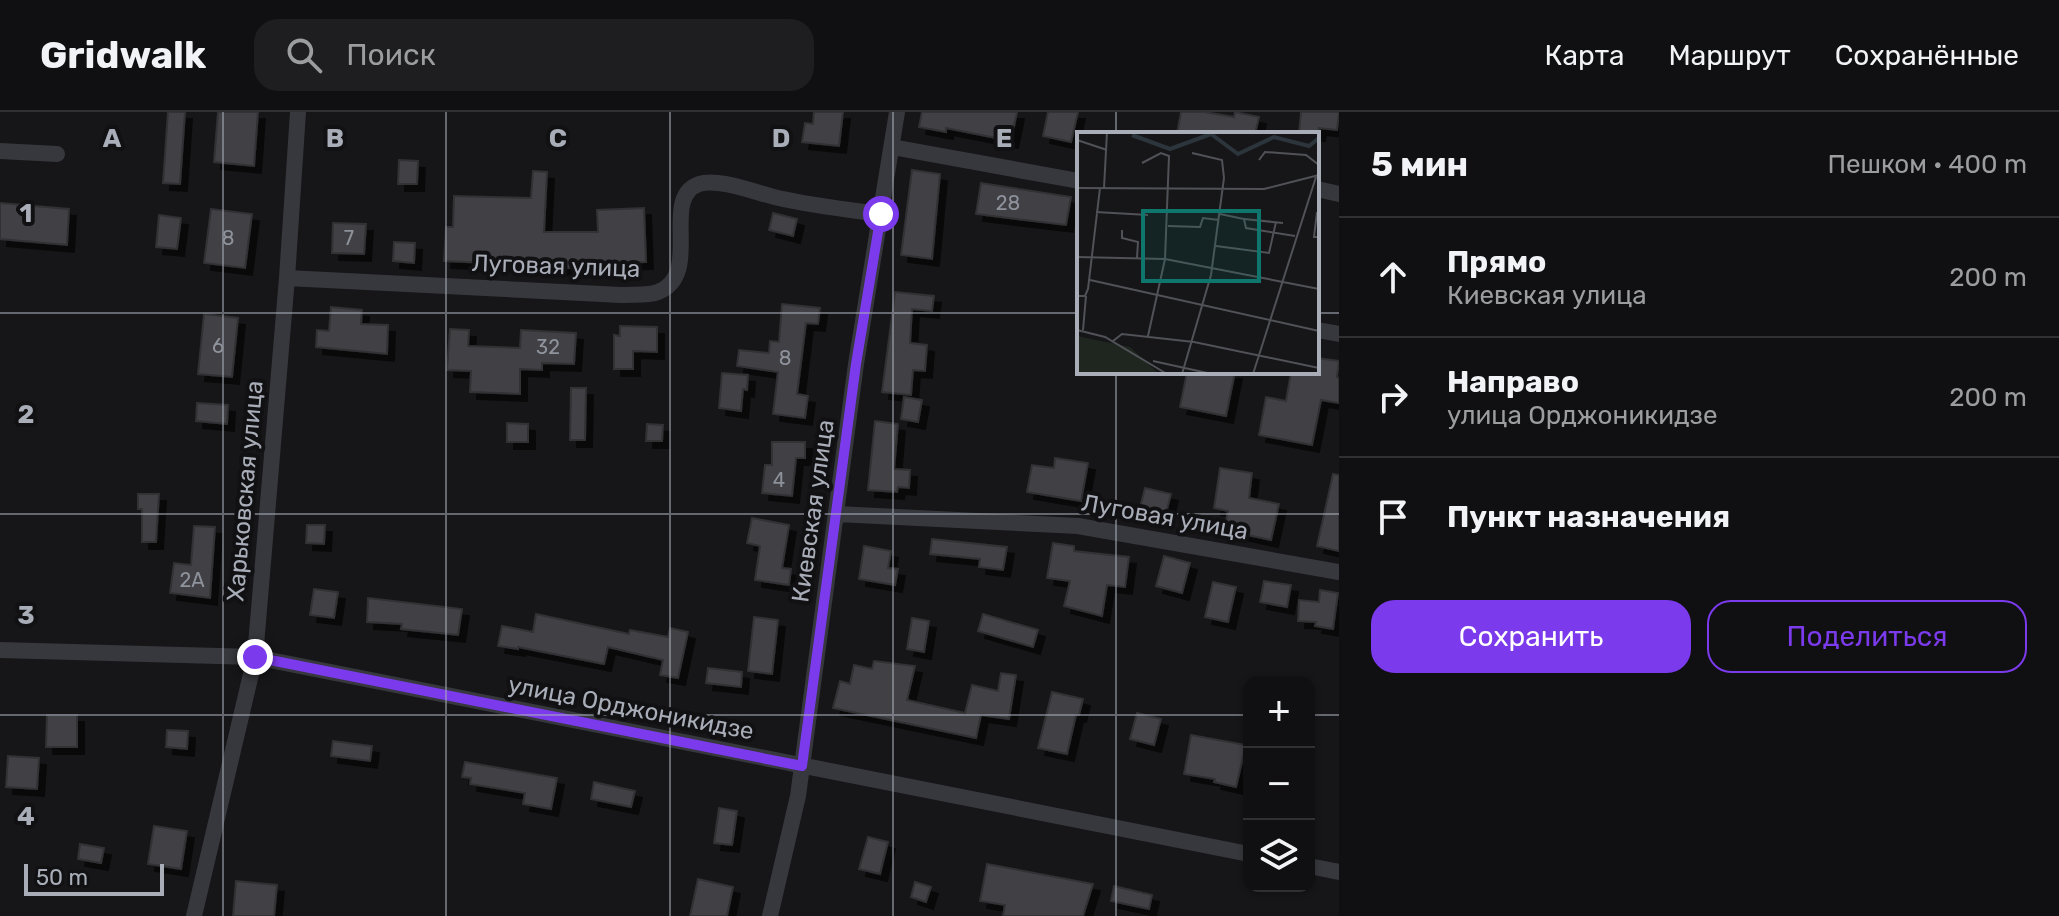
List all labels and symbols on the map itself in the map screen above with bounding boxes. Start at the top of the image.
text: A [103,123,122,154]
text: B [326,123,344,154]
text: C [549,123,567,154]
text: D [772,123,790,154]
text: E [996,123,1012,154]
inset map [1077,132,1319,374]
house number: 28 [996,191,1020,215]
route start [863,196,899,232]
text: 1 [20,198,32,229]
house number: 8 [222,226,234,250]
house number: 7 [344,226,354,250]
street label: Луговая улица [471,249,641,283]
house number: 6 [212,334,224,358]
house number: 32 [536,335,560,359]
house number: 8 [779,346,791,370]
street label: Харьковская улица [221,379,269,603]
text: 2 [18,399,34,430]
street label: Киевская улица [786,418,840,604]
house number: 4 [773,468,785,492]
street label: Луговая улица [1080,489,1250,545]
house number: 2А [179,568,205,592]
text: 3 [17,600,35,631]
route end [237,639,273,675]
street label: улица Орджоникидзе [506,670,756,746]
text: 4 [17,801,35,832]
scale bar [24,860,164,896]

